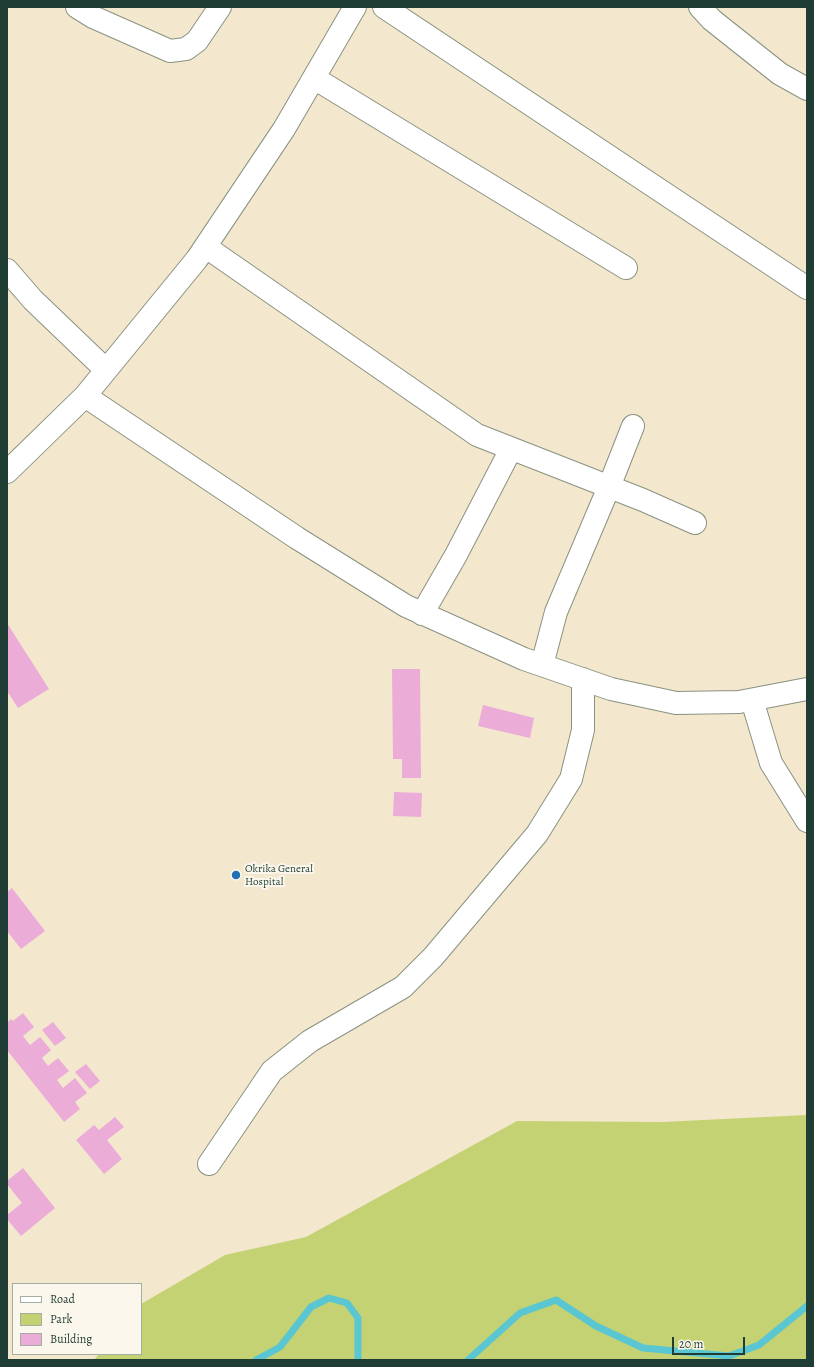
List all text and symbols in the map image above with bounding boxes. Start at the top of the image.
place label: Okrika General Hospital [245,862,313,888]
marker: Okrika General Hospital [230,869,242,881]
legend [12,1283,142,1355]
text: Road [50,1291,75,1307]
text: Park [50,1311,73,1327]
scale bar [674,1329,747,1355]
text: Building [50,1331,92,1347]
text: 20 m [679,1336,703,1352]

